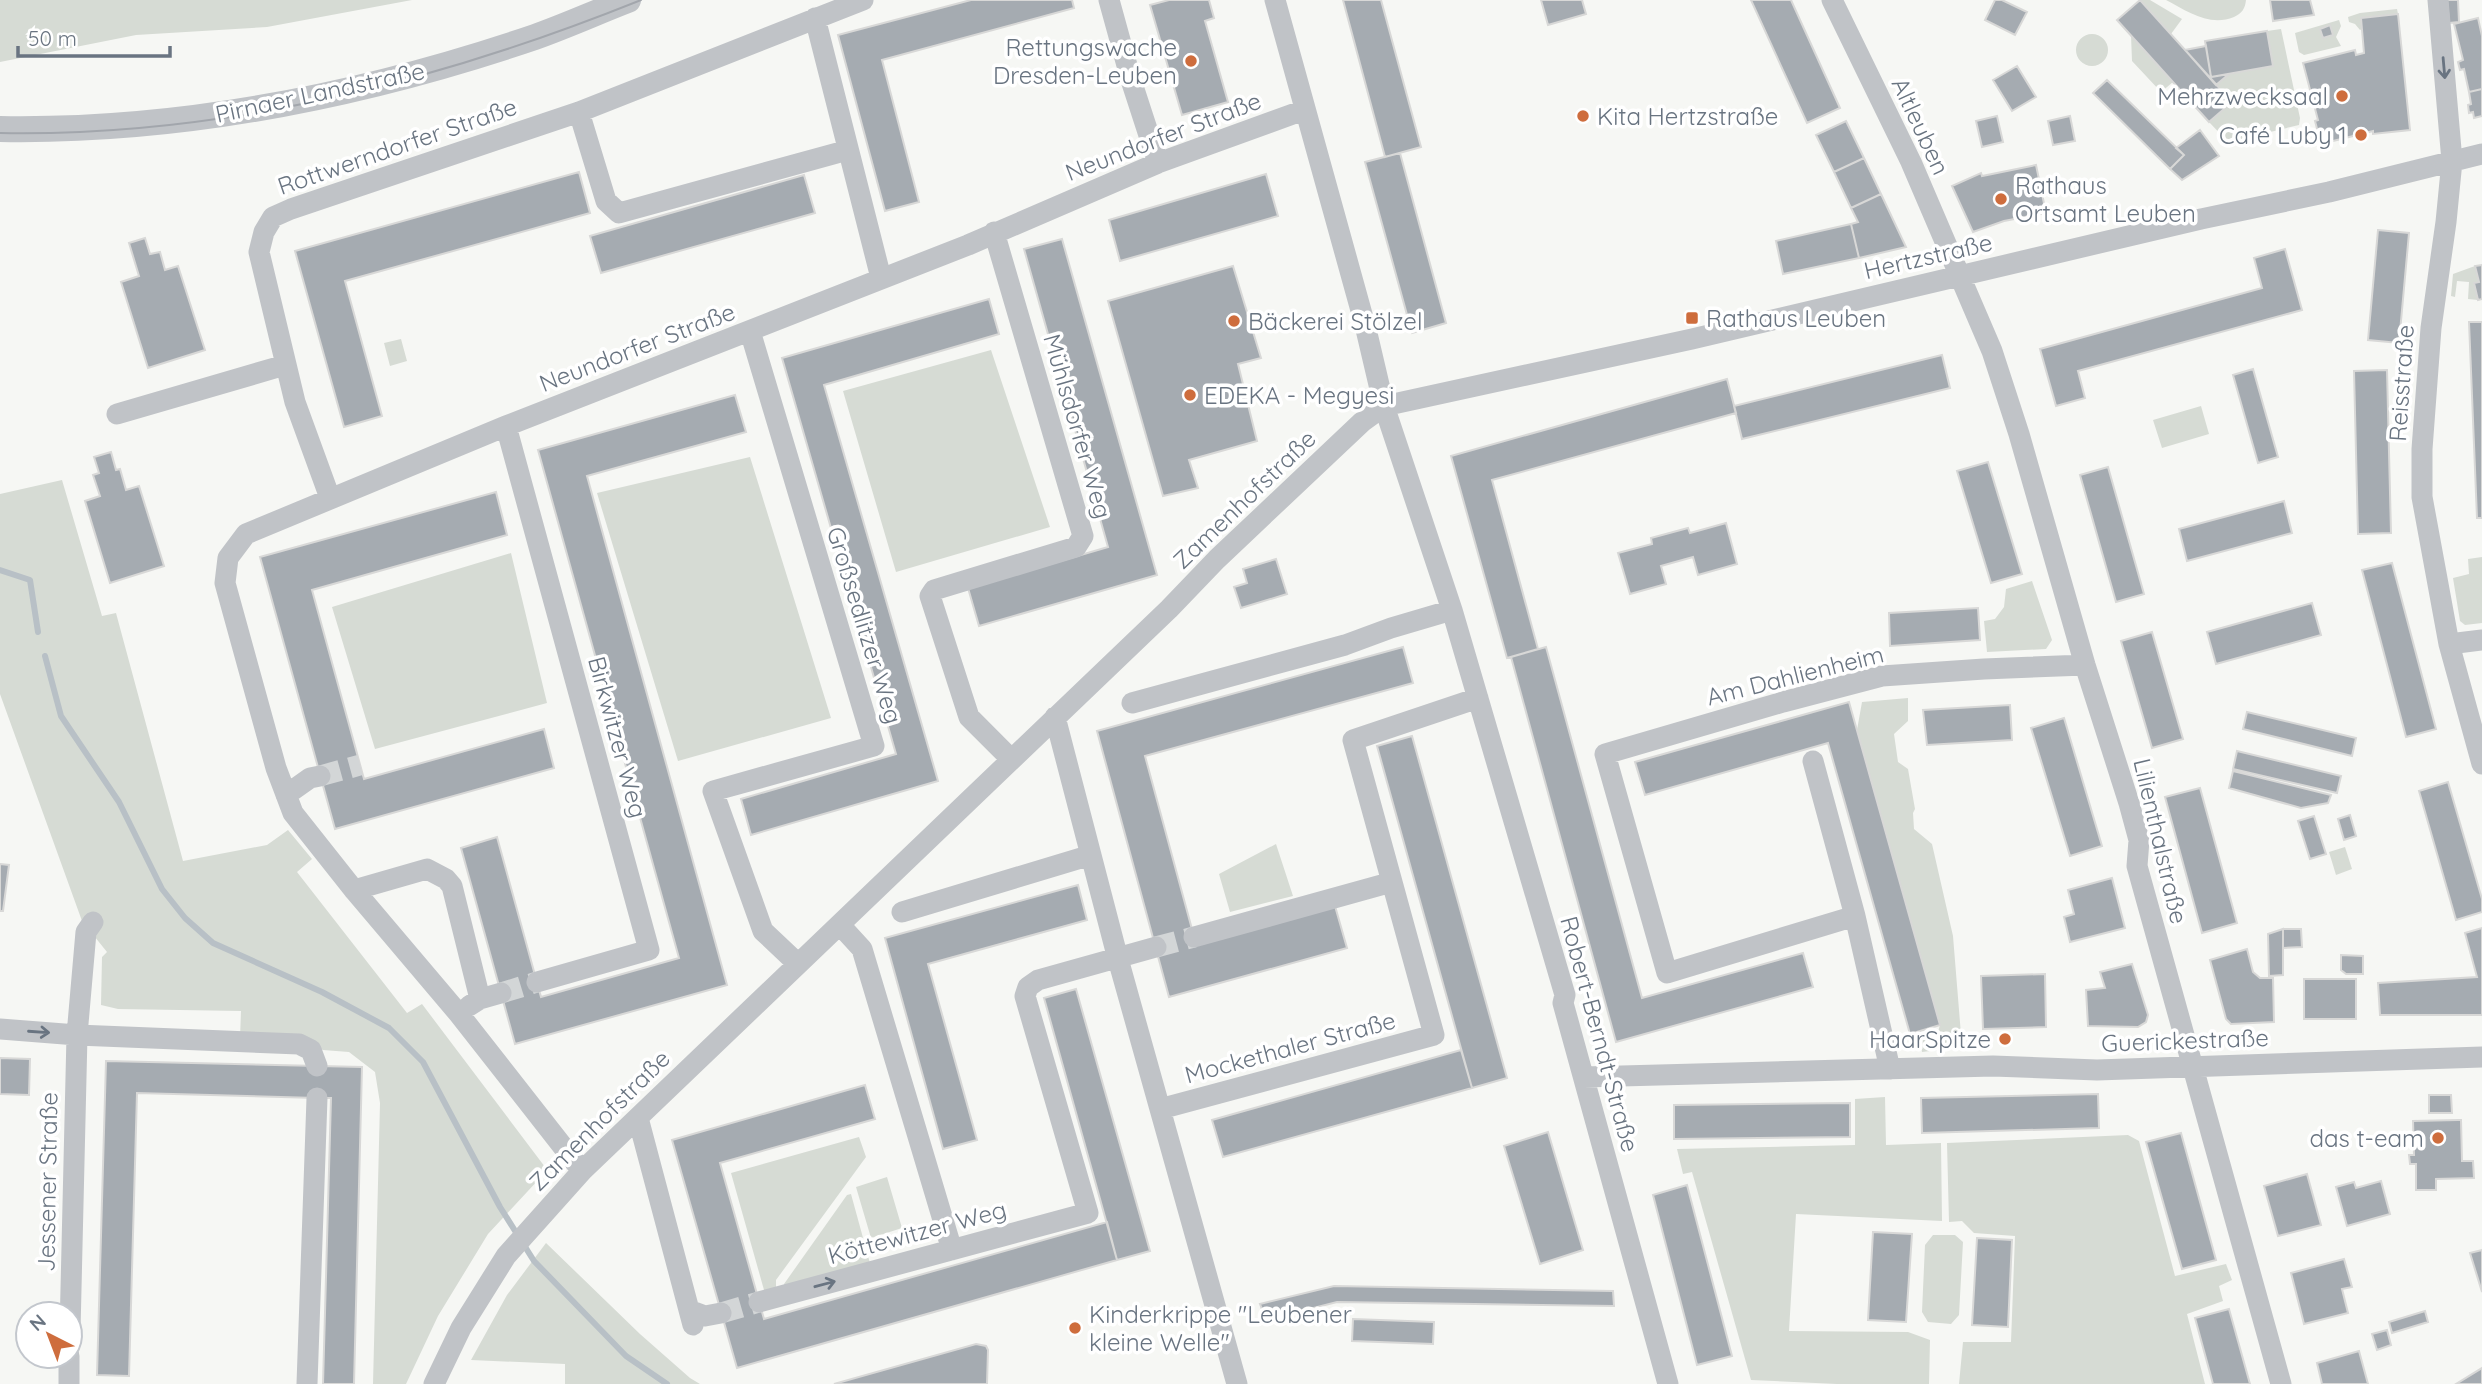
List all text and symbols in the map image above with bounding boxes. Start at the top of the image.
scale bar [18,14,170,58]
text: 50 m [28,25,77,51]
place label: Rettungswache Dresden-Leuben [993,32,1177,90]
marker: Rettungswache Dresden-Leuben [1183,53,1199,69]
street label: Pirnaer Landstraße [213,55,427,129]
one-way arrow [2438,56,2451,79]
street label: Altleuben [1886,73,1956,179]
place label: Mehrzwecksaal [2157,81,2328,111]
street label: Neundorfer Straße [1061,85,1265,187]
marker: Mehrzwecksaal [2334,88,2350,104]
street label: Rottwerndorfer Straße [273,91,521,201]
place label: Kita Hertzstraße [1597,101,1778,131]
marker: Kita Hertzstraße [1575,108,1591,124]
place label: Café Luby 1 [2219,120,2347,150]
marker: Café Luby 1 [2353,127,2369,143]
place label: Rathaus Ortsamt Leuben [2015,170,2196,228]
marker: Rathaus Ortsamt Leuben [1993,191,2009,207]
street label: Hertzstraße [1861,227,1995,285]
street label: Neundorfer Straße [535,296,739,398]
place label: Rathaus Leuben [1706,303,1886,333]
place label: Bäckerei Stölzel [1248,306,1422,336]
marker: Rathaus Leuben [1684,310,1700,326]
marker: Bäckerei Stölzel [1226,313,1242,329]
street label: Reisstraße [2382,324,2420,442]
street label: Mühlsdorfer Weg [1037,330,1119,522]
place label: EDEKA - Megyesi [1204,380,1394,410]
marker: EDEKA - Megyesi [1182,387,1198,403]
street label: Zamenhofstraße [1166,423,1322,575]
street label: Großsedlitzer Weg [821,523,909,727]
street label: Am Dahlienheim [1703,638,1887,712]
street label: Birkwitzer Weg [582,653,654,821]
street label: Lilienthalstraße [2127,755,2195,927]
street label: Robert-Berndt-Straße [1554,913,1646,1155]
street label: Mockethaler Straße [1181,1004,1399,1090]
street label: Guerickestraße [2101,1022,2269,1058]
place label: HaarSpitze [1869,1024,1991,1054]
one-way arrow [27,1026,49,1039]
marker: HaarSpitze [1997,1031,2013,1047]
street label: Zamenhofstraße [522,1043,676,1197]
street label: Jessener Straße [30,1092,64,1272]
place label: das t-eam [2310,1123,2424,1153]
marker: das t-eam [2430,1130,2446,1146]
street label: Köttewitzer Weg [824,1194,1010,1270]
one-way arrow [814,1277,836,1290]
place label: Kinderkrippe "Leubener kleine Welle" [1089,1299,1352,1357]
north arrow [14,1300,84,1370]
text: N [24,1309,51,1336]
marker: Kinderkrippe "Leubener kleine Welle" [1067,1320,1083,1336]

